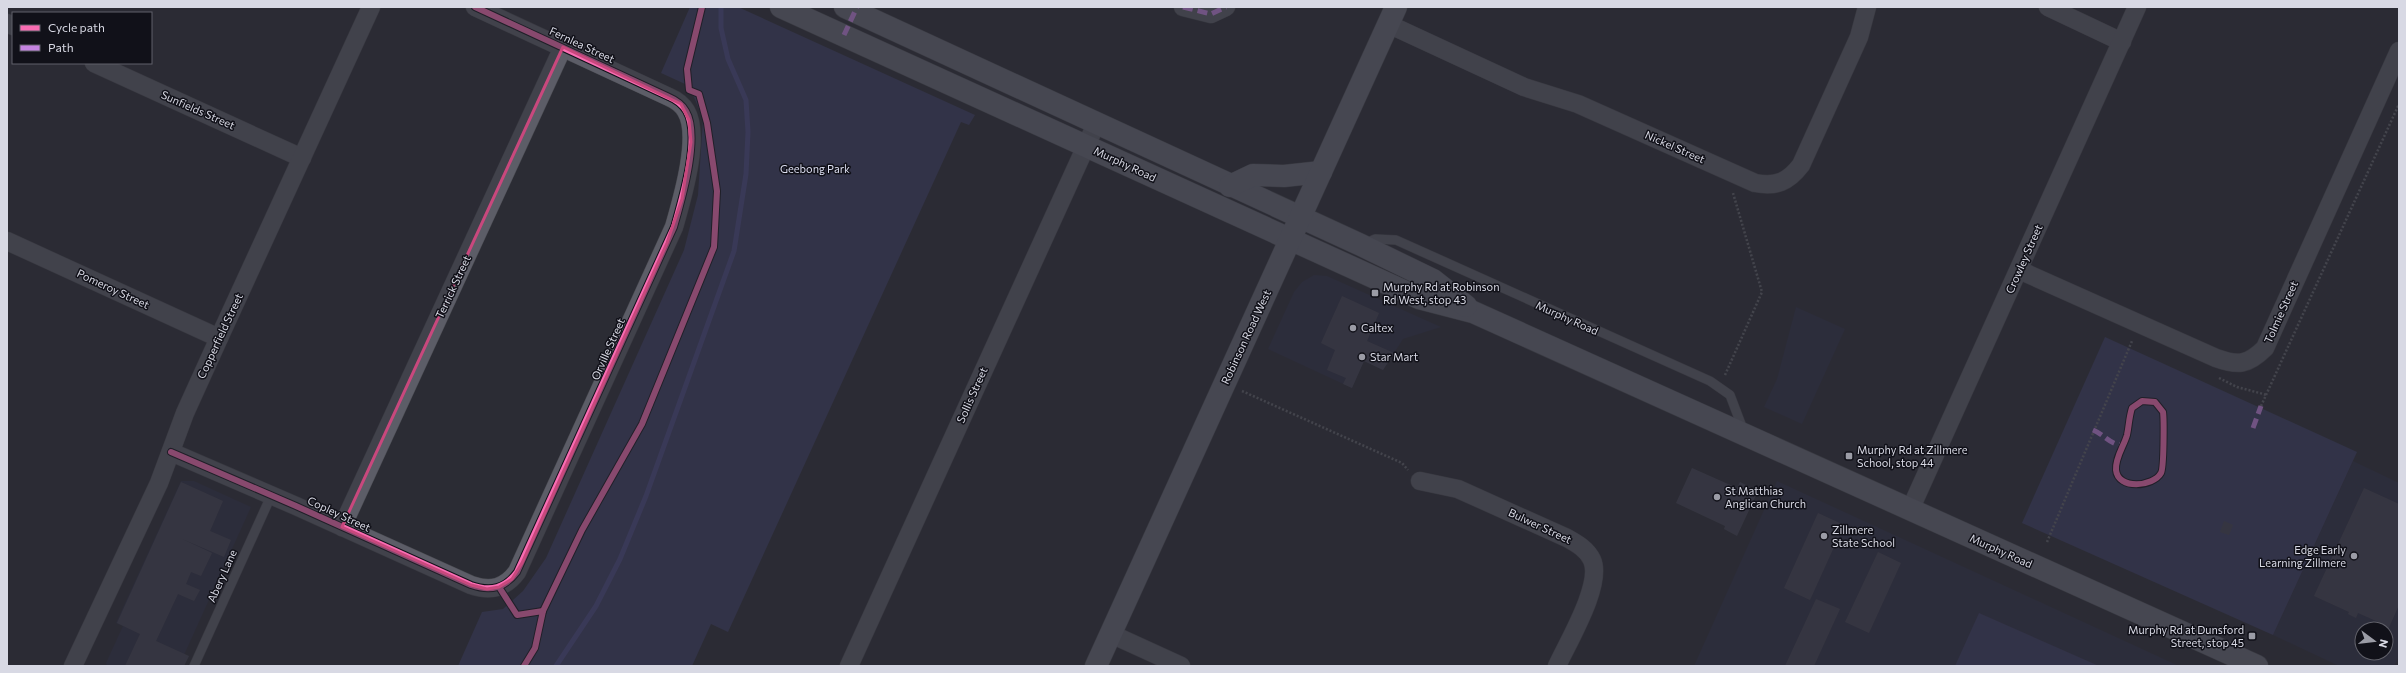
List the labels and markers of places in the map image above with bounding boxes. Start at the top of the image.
place label: Murphy Rd at Robinson Rd West, stop 43 [1383,280,1499,306]
marker: Murphy Rd at Robinson Rd West, stop 43 [1370,288,1380,298]
place label: Caltex [1361,321,1393,334]
marker: Caltex [1348,323,1358,333]
place label: Star Mart [1370,350,1419,363]
marker: Star Mart [1357,352,1367,362]
place label: Murphy Rd at Zillmere School, stop 44 [1857,443,1968,469]
marker: Murphy Rd at Zillmere School, stop 44 [1844,451,1854,461]
place label: St Matthias Anglican Church [1725,484,1806,510]
marker: St Matthias Anglican Church [1712,492,1722,502]
place label: Zillmere State School [1832,523,1895,549]
marker: Zillmere State School [1819,531,1829,541]
place label: Edge Early Learning Zillmere [2259,543,2346,569]
marker: Edge Early Learning Zillmere [2349,551,2359,561]
place label: Murphy Rd at Dunsford Street, stop 45 [2128,623,2244,649]
marker: Murphy Rd at Dunsford Street, stop 45 [2247,631,2257,641]

